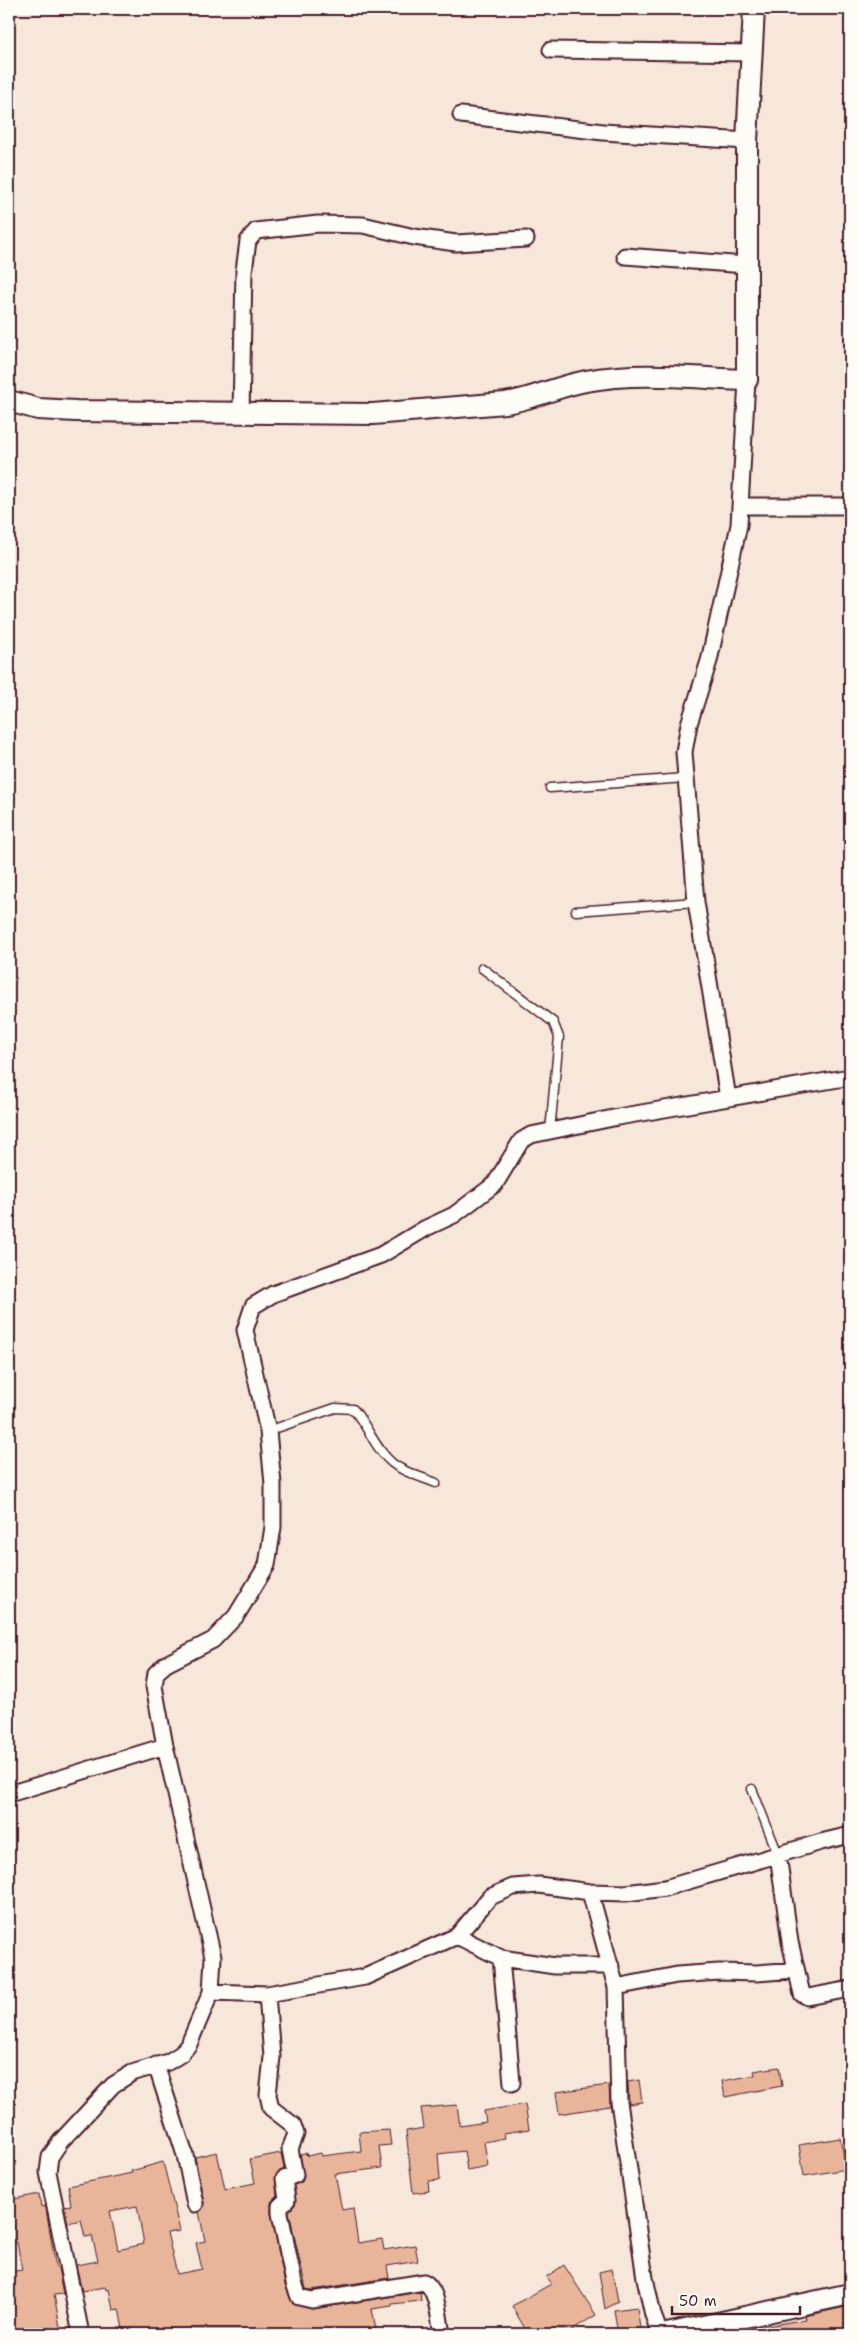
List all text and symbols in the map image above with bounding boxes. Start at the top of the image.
scale bar [672,2283,799,2315]
text: 50 m [679,2291,717,2311]

